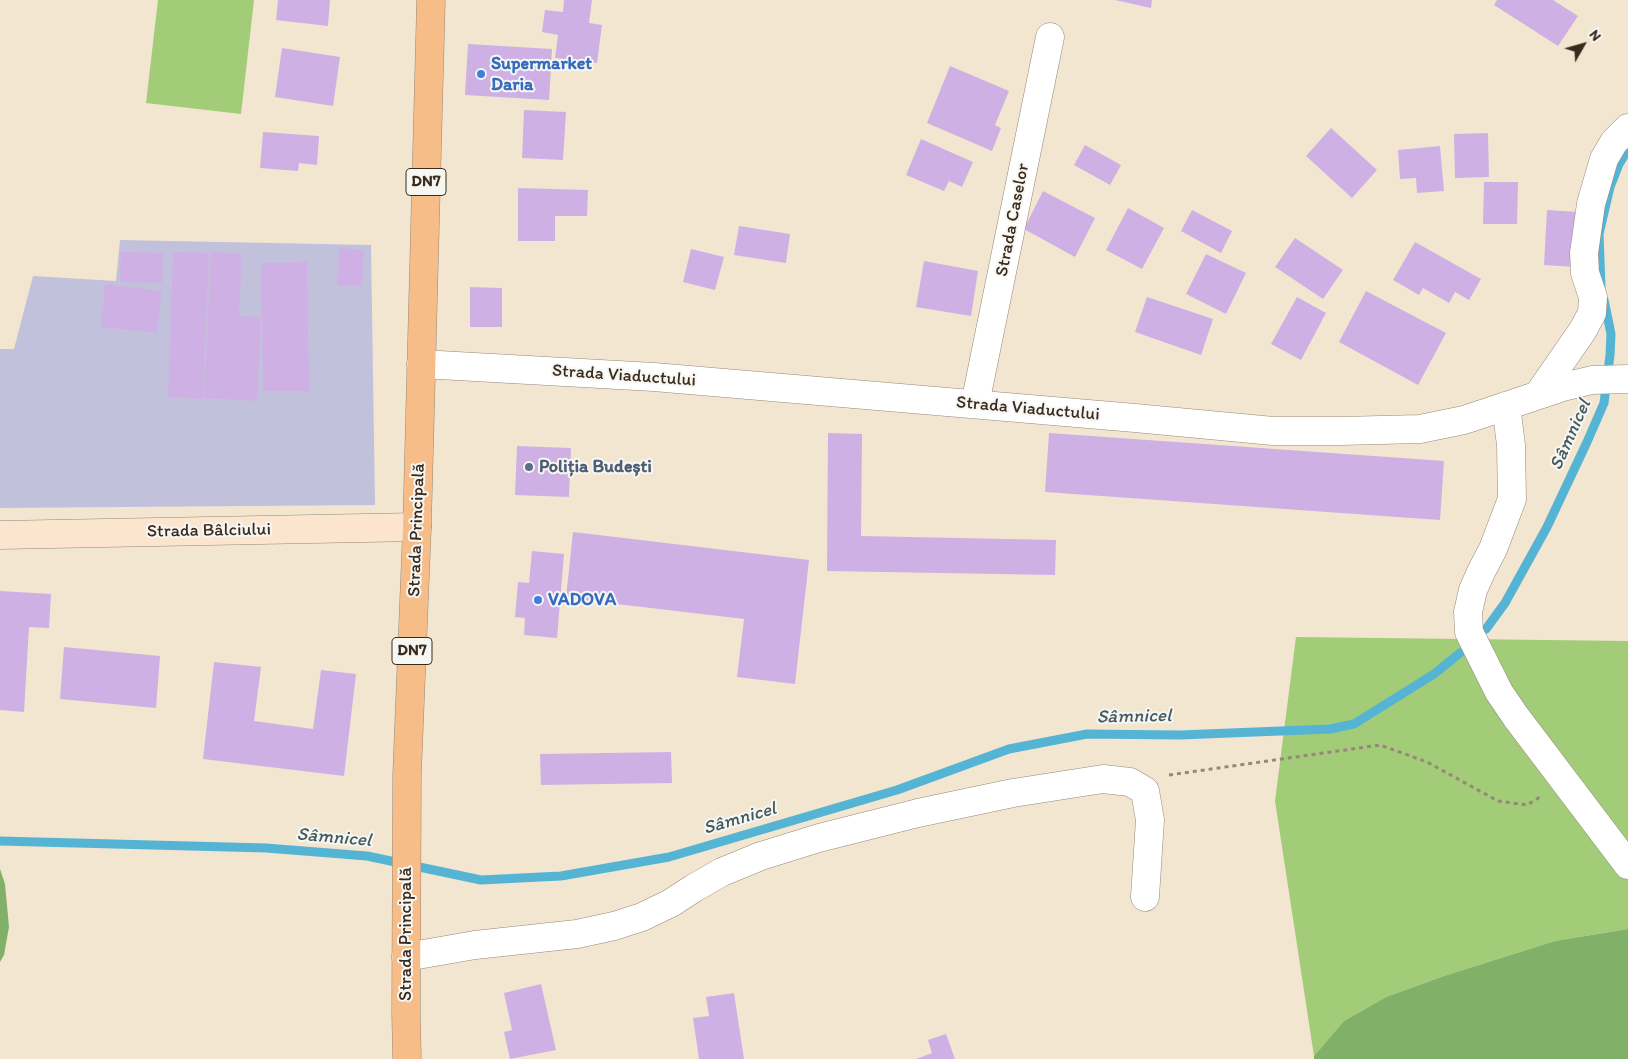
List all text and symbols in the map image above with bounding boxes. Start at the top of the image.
north arrow [1558,20,1608,70]
text: N [1586,26,1605,44]
place label: Supermarket Daria [491,53,592,96]
marker: Supermarket Daria [475,68,487,80]
street label: Strada Caselor [991,162,1035,278]
road number: DN7 [406,168,446,196]
street label: Strada Viaductului [551,360,697,392]
street label: Strada Viaductului [955,392,1101,426]
water label: Sâmnicel [1545,396,1597,474]
place label: Poliția Budești [539,456,652,478]
marker: Poliția Budești [523,461,535,473]
street label: Strada Principală [404,463,430,597]
street label: Strada Bâlciului [147,519,271,543]
place label: VADOVA [548,589,616,611]
marker: VADOVA [532,594,544,606]
road number: DN7 [392,637,432,664]
water label: Sâmnicel [1096,705,1172,729]
water label: Sâmnicel [701,798,779,840]
water label: Sâmnicel [296,823,372,853]
street label: Strada Principală [395,867,417,1001]

